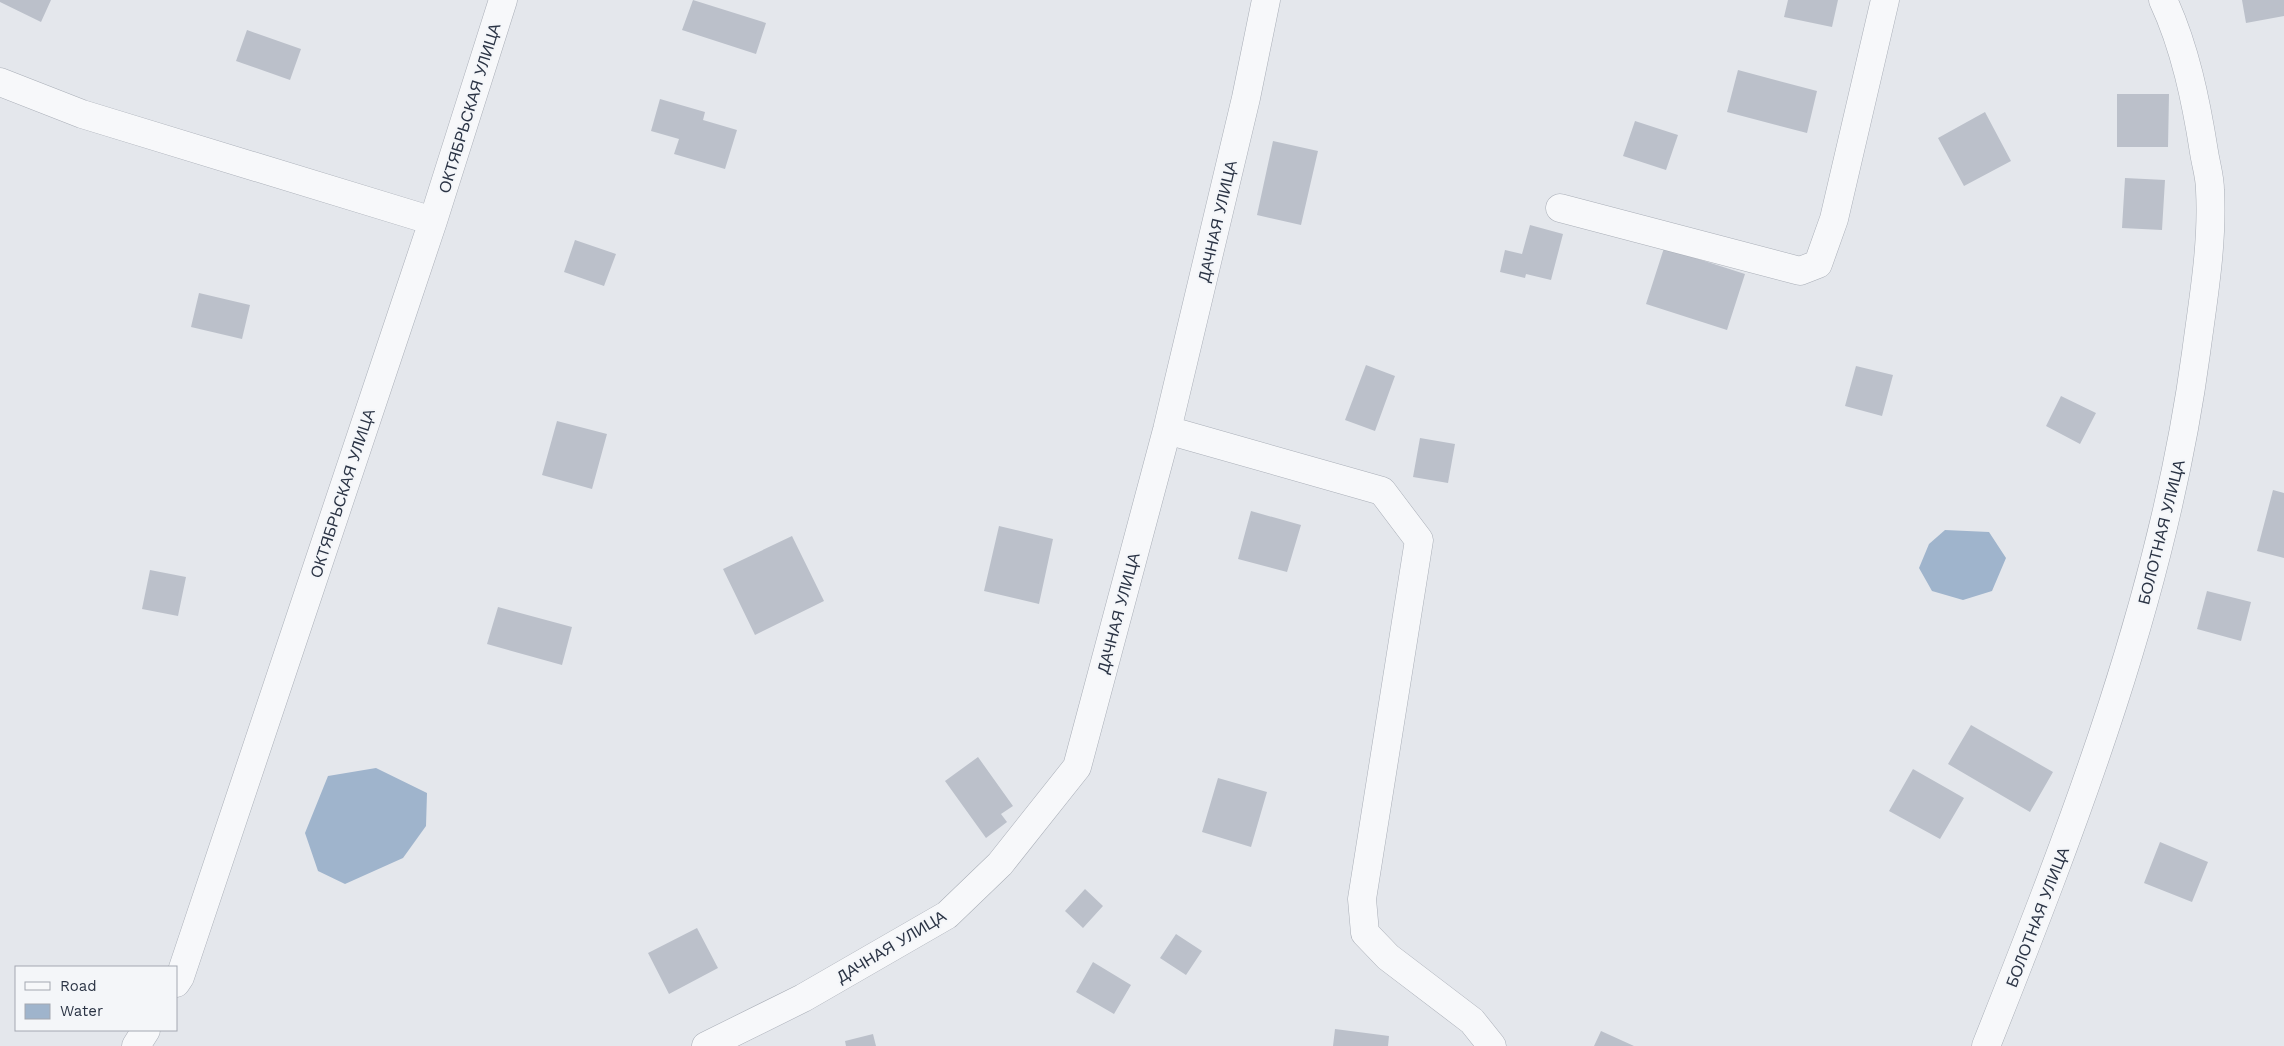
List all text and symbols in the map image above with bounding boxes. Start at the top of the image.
street label: ОКТЯБРЬСКАЯ УЛИЦА [435,21,504,195]
street label: ДАЧНАЯ УЛИЦА [1194,158,1241,284]
street label: ОКТЯБРЬСКАЯ УЛИЦА [306,406,379,580]
street label: БОЛОТНАЯ УЛИЦА [2134,457,2189,607]
street label: ДАЧНАЯ УЛИЦА [1093,550,1144,676]
street label: БОЛОТНАЯ УЛИЦА [2002,844,2073,990]
street label: ДАЧНАЯ УЛИЦА [833,906,950,987]
legend [15,966,178,1031]
text: Road [60,977,97,995]
text: Water [60,1002,103,1020]

